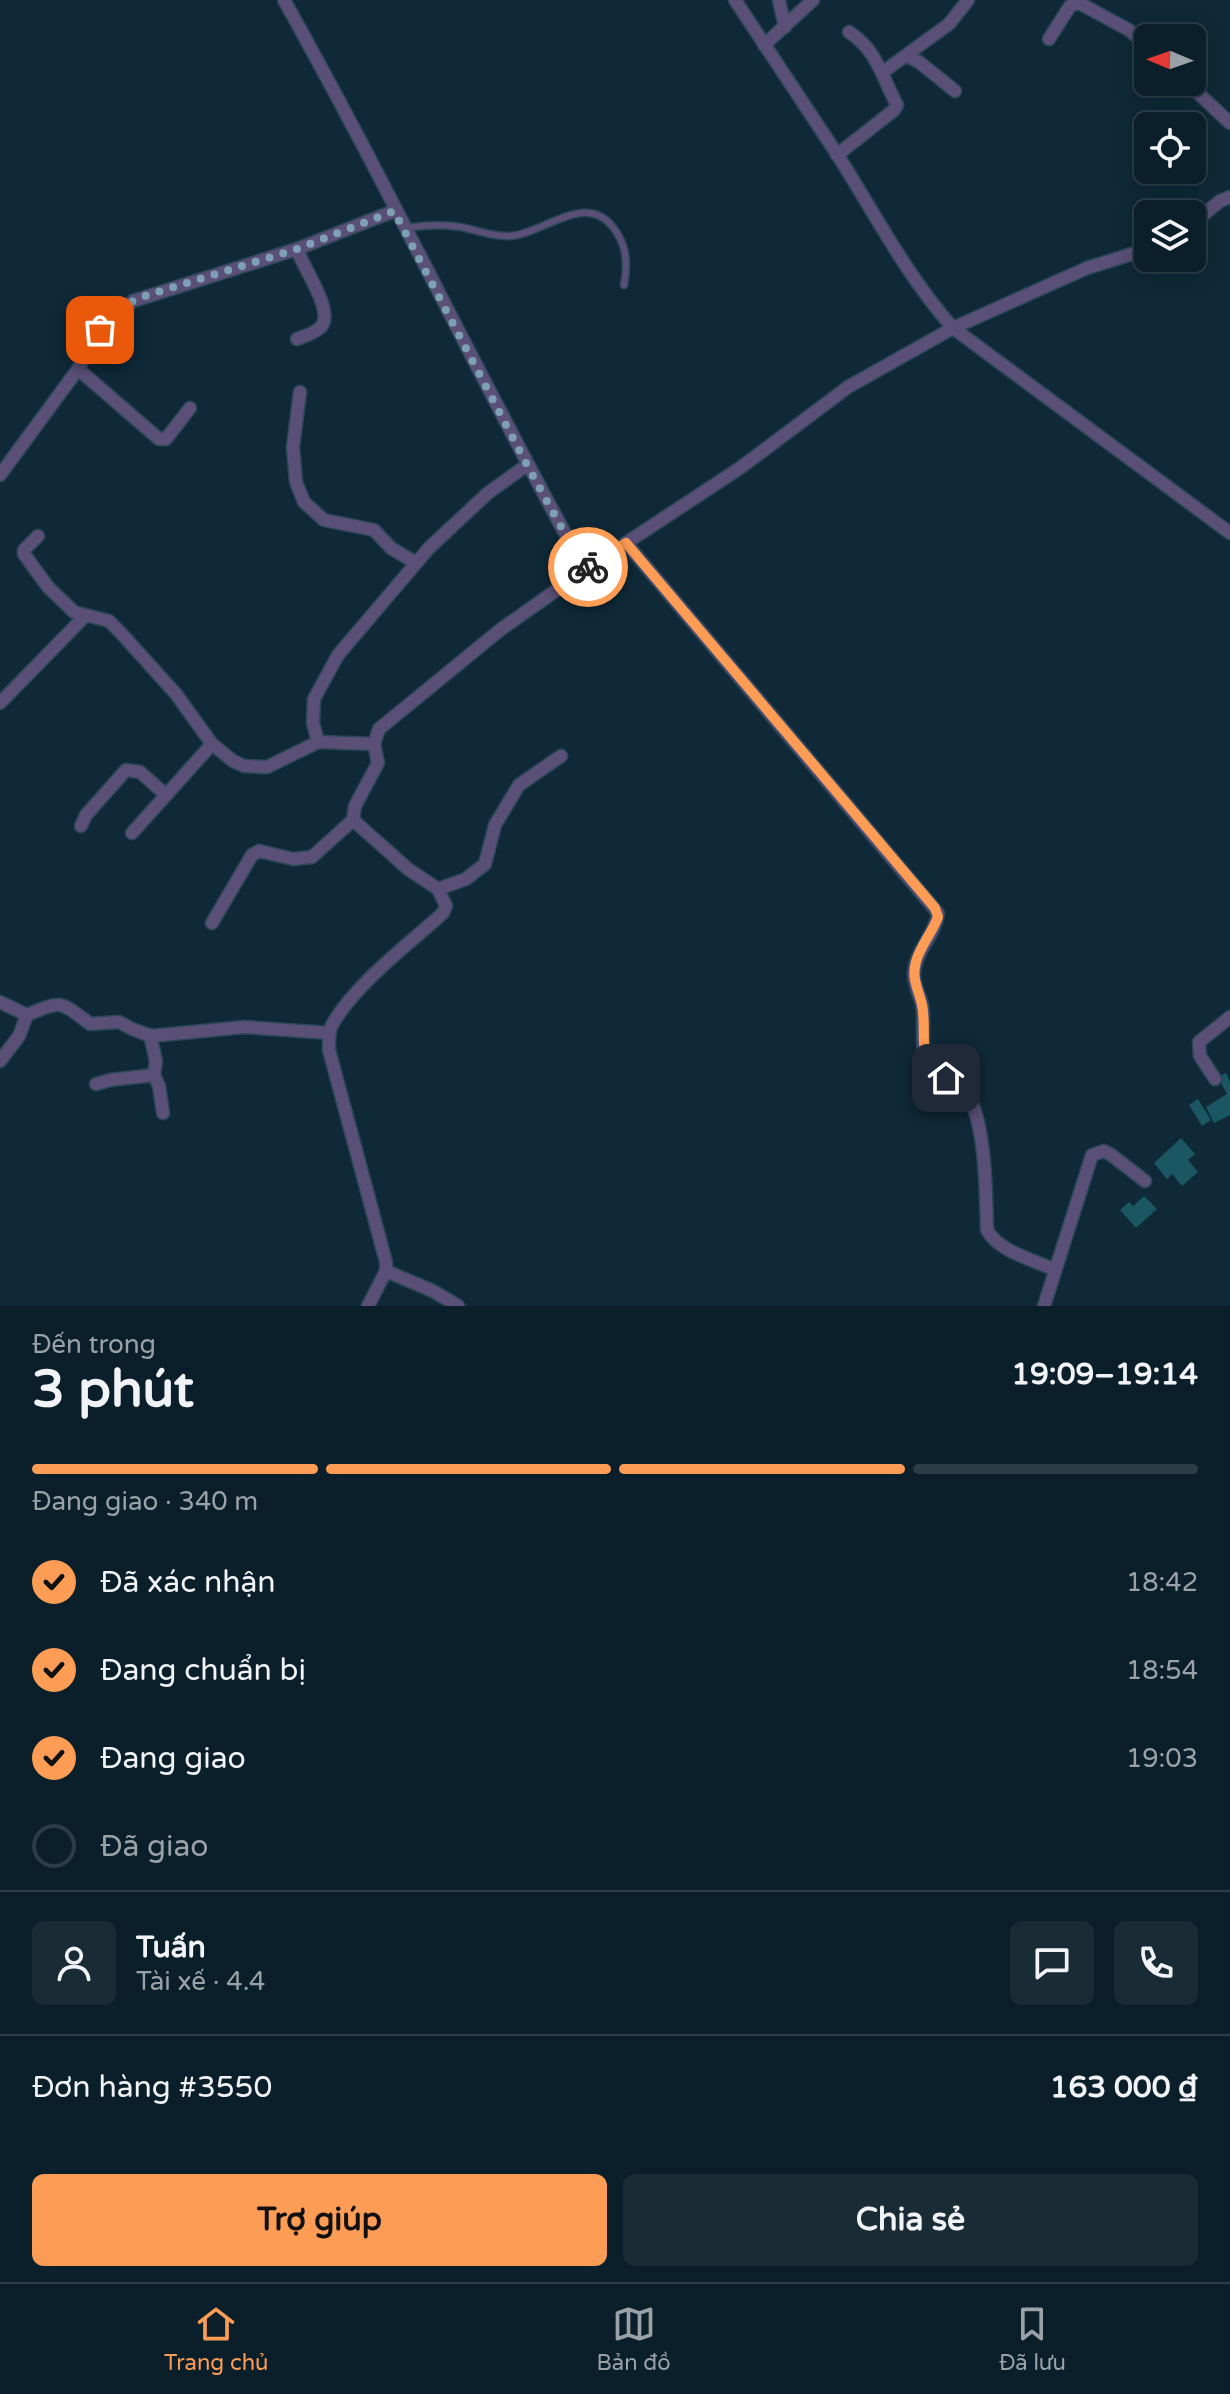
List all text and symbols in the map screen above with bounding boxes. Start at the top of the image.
north arrow [1134,24,1206,96]
map controls [1134,24,1206,272]
button: locate [1134,112,1206,184]
button: layers [1134,200,1206,272]
pin [66,296,134,364]
icon: bag [78,308,122,352]
courier [548,527,628,607]
icon: bike [566,545,610,589]
pin [912,1044,980,1112]
icon: home [924,1056,968,1100]
text: Đến trong [32,1329,156,1360]
text: 19:09–19:14 [1011,1356,1198,1393]
text: 3 phút [32,1358,194,1421]
text: Đang giao · 340 m [32,1486,258,1517]
icon: check [32,1560,76,1604]
text: Đã xác nhận [100,1564,276,1601]
text: 18:42 [1126,1567,1198,1598]
icon: check [32,1648,76,1692]
text: Đang chuẩn bị [100,1652,306,1689]
text: 18:54 [1126,1655,1198,1686]
icon: check [32,1736,76,1780]
text: Đang giao [100,1740,246,1777]
text: 19:03 [1126,1743,1198,1774]
text: Đã giao [100,1828,209,1865]
button: person [32,1921,116,2005]
button: chat [1010,1921,1094,2005]
button: phone [1114,1921,1198,2005]
text: Tuấn [136,1929,206,1966]
text: Tài xế · 4.4 [136,1966,265,1997]
text: Đơn hàng #3550 [32,2069,272,2106]
text: 163 000 ₫ [1050,2069,1198,2106]
button: Trợ giúp [32,2174,607,2266]
button: Chia sẻ [623,2174,1198,2266]
tab: Trang chủ [164,2302,268,2376]
tab: Bản đồ [597,2302,671,2376]
tab: Đã lưu [999,2302,1066,2376]

